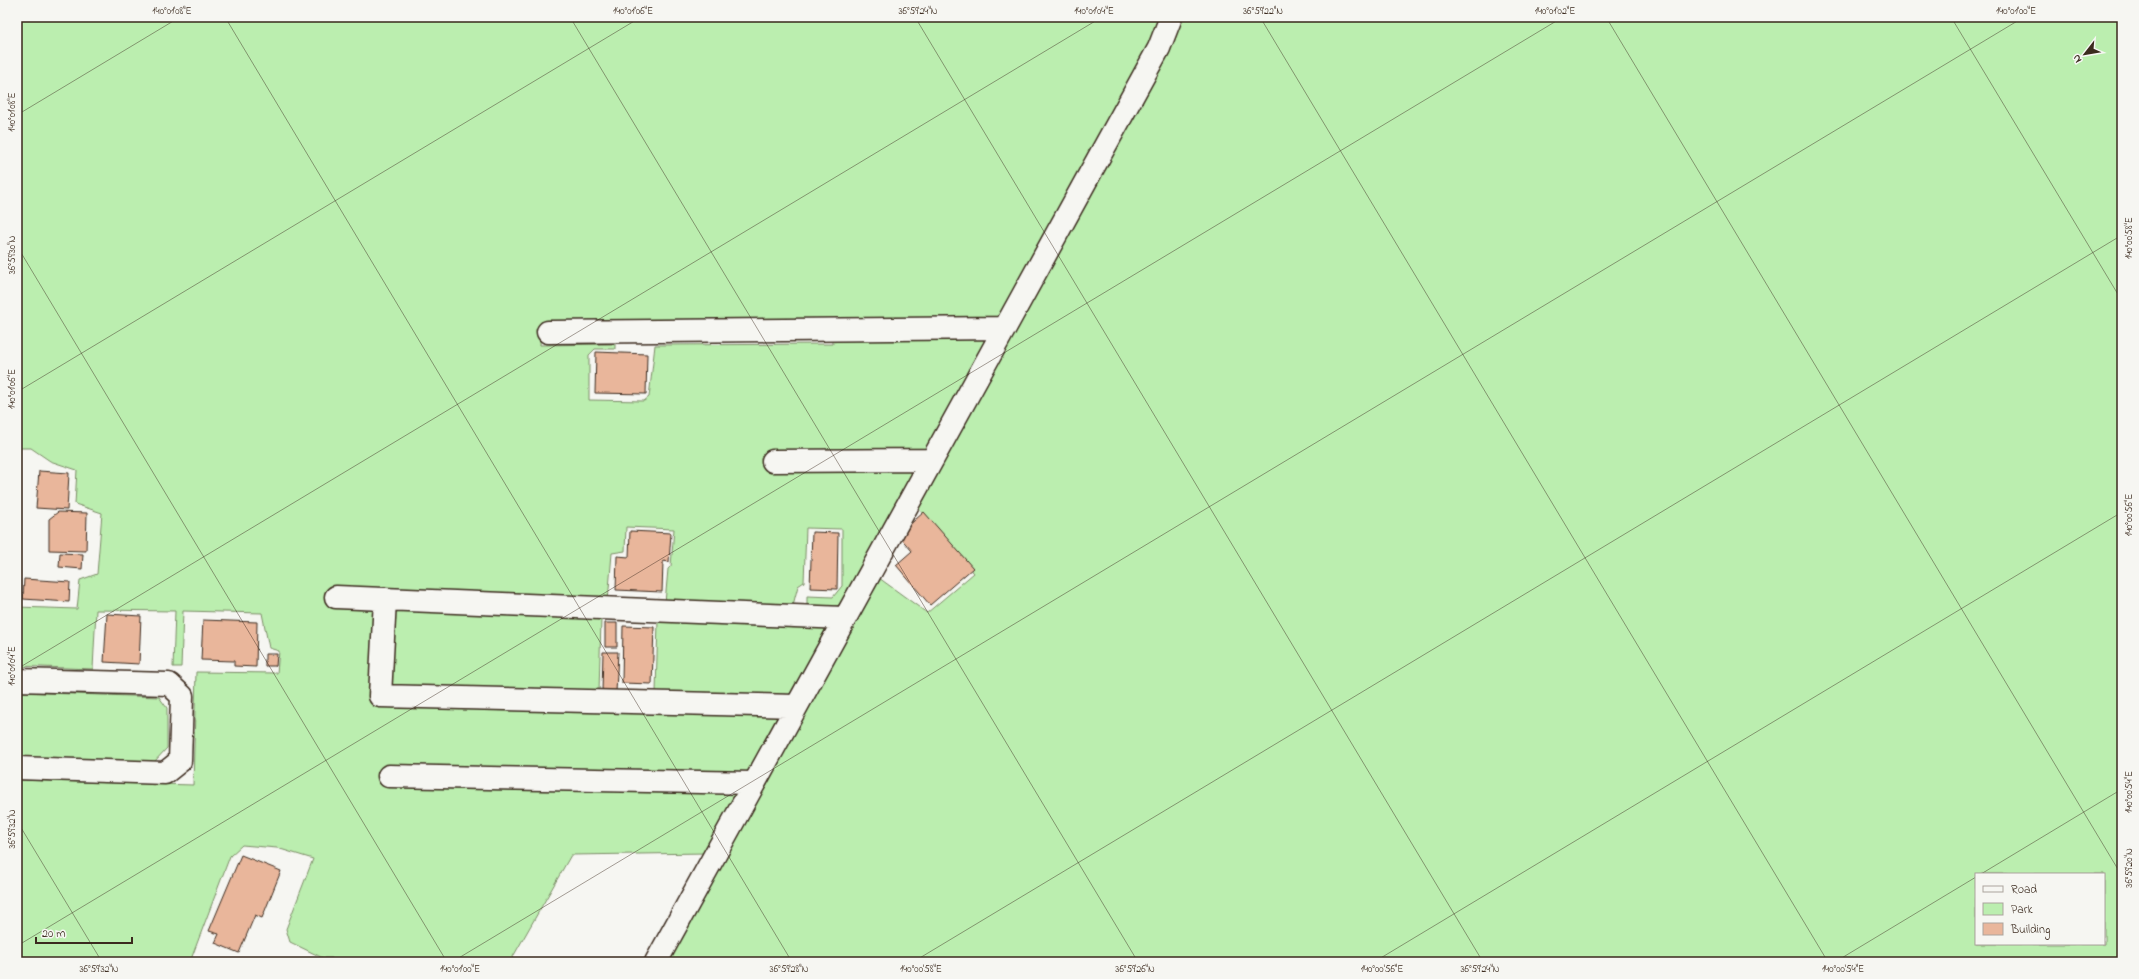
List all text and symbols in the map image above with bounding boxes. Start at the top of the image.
text: 140°01'08"E [152,4,192,19]
text: 140°01'06"E [613,4,653,19]
text: 36°59'24"N [898,4,938,19]
text: 140°01'04"E [1074,4,1114,19]
text: 36°59'22"N [1243,4,1283,19]
text: 140°01'02"E [1535,4,1575,19]
text: 140°01'00"E [1996,4,2036,19]
north arrow [2065,34,2105,74]
text: N [2069,51,2086,66]
text: 140°01'08"E [5,92,20,132]
text: 140°00'58"E [2122,217,2137,259]
text: 36°59'30"N [5,235,20,274]
text: 140°01'06"E [5,369,20,409]
text: 140°00'56"E [2122,494,2137,536]
text: 140°01'04"E [5,646,20,686]
text: 140°00'54"E [2122,771,2137,813]
text: 36°59'32"N [5,809,20,849]
text: 36°59'20"N [2122,848,2137,888]
legend [1975,873,2105,945]
text: Road [2011,881,2037,899]
text: Park [2011,901,2033,919]
scale bar [36,919,132,945]
text: Building [2010,921,2050,940]
text: 20 m [42,925,65,943]
text: 36°59'32"N [79,962,119,977]
text: 140°01'00"E [440,962,480,977]
text: 36°59'28"N [770,962,809,977]
text: 140°00'58"E [900,962,942,977]
text: 36°59'26"N [1115,962,1155,977]
text: 140°00'56"E [1361,962,1403,977]
text: 36°59'24"N [1460,962,1500,977]
text: 140°00'54"E [1822,962,1864,977]

